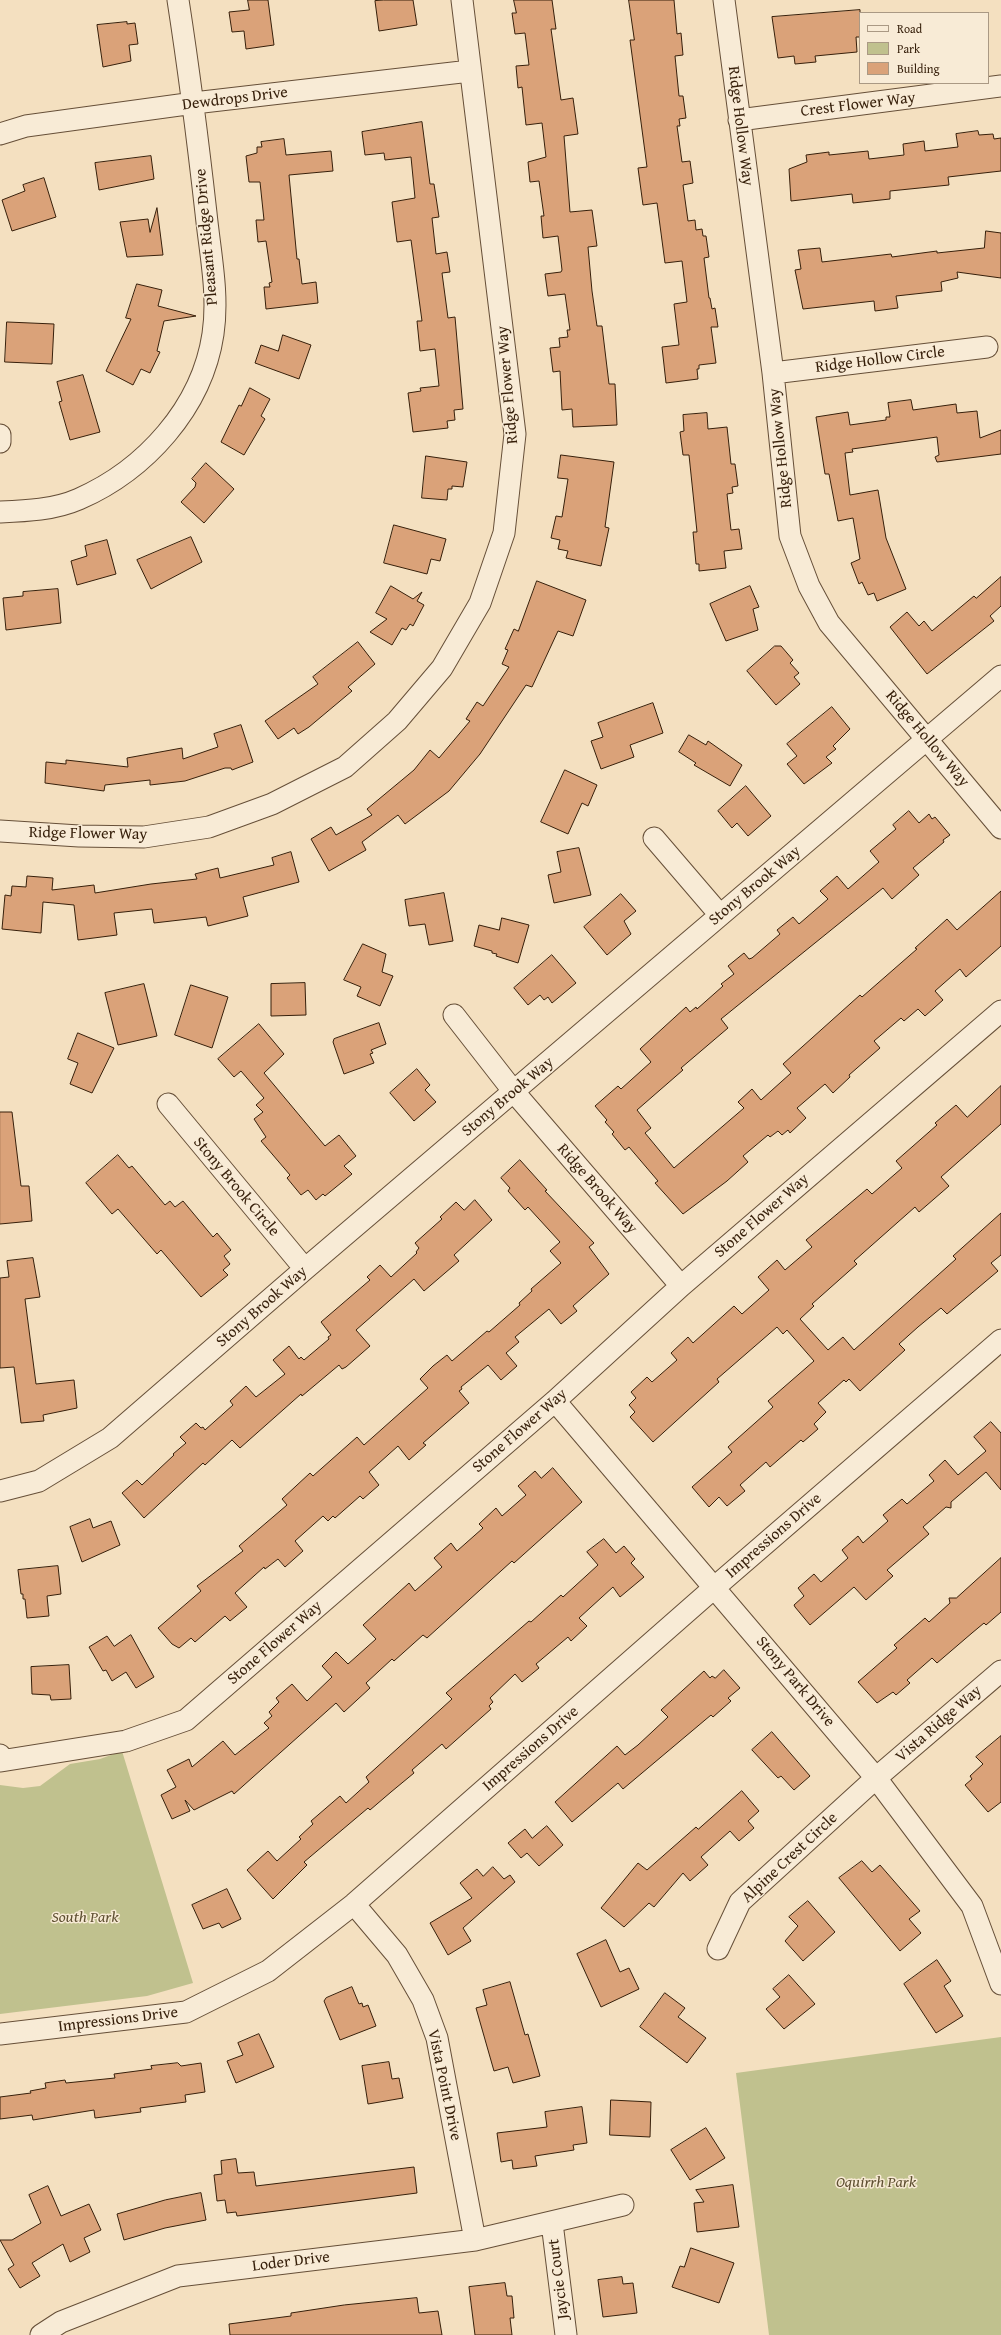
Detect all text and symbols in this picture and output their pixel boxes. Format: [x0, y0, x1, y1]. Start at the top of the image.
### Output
legend [859, 12, 989, 84]
text: Road [897, 20, 922, 37]
text: Park [897, 40, 920, 57]
text: Building [897, 60, 940, 77]
street label: Ridge Hollow Way [723, 65, 757, 187]
street label: Dewdrops Drive [181, 83, 289, 115]
street label: Crest Flower Way [800, 88, 916, 122]
street label: Pleasant Ridge Drive [191, 168, 223, 306]
street label: Ridge Flower Way [493, 325, 523, 445]
street label: Ridge Hollow Circle [814, 343, 946, 377]
street label: Ridge Hollow Way [765, 387, 797, 509]
street label: Ridge Hollow Way [881, 687, 973, 791]
street label: Ridge Flower Way [29, 823, 147, 845]
street label: Stony Brook Way [705, 842, 805, 930]
street label: Stony Brook Way [458, 1053, 558, 1141]
street label: Stony Brook Circle [189, 1133, 283, 1241]
street label: Ridge Brook Way [553, 1140, 641, 1238]
street label: Stone Flower Way [711, 1170, 813, 1262]
street label: Stony Brook Way [213, 1262, 311, 1352]
street label: Stone Flower Way [469, 1385, 571, 1477]
street label: Impressions Drive [722, 1489, 826, 1583]
street label: Stone Flower Way [224, 1597, 326, 1689]
street label: Stony Park Drive [752, 1633, 838, 1731]
street label: Vista Ridge Way [892, 1681, 986, 1767]
street label: Impressions Drive [479, 1702, 583, 1796]
street label: Alpine Crest Circle [738, 1809, 842, 1907]
park label: South Park [51, 1908, 119, 1928]
street label: Impressions Drive [57, 2003, 179, 2037]
street label: Vista Point Drive [423, 2028, 465, 2142]
park label: Oquirrh Park [836, 2173, 916, 2193]
street label: Jaycie Court [545, 2238, 573, 2320]
street label: Loder Drive [251, 2248, 331, 2276]

